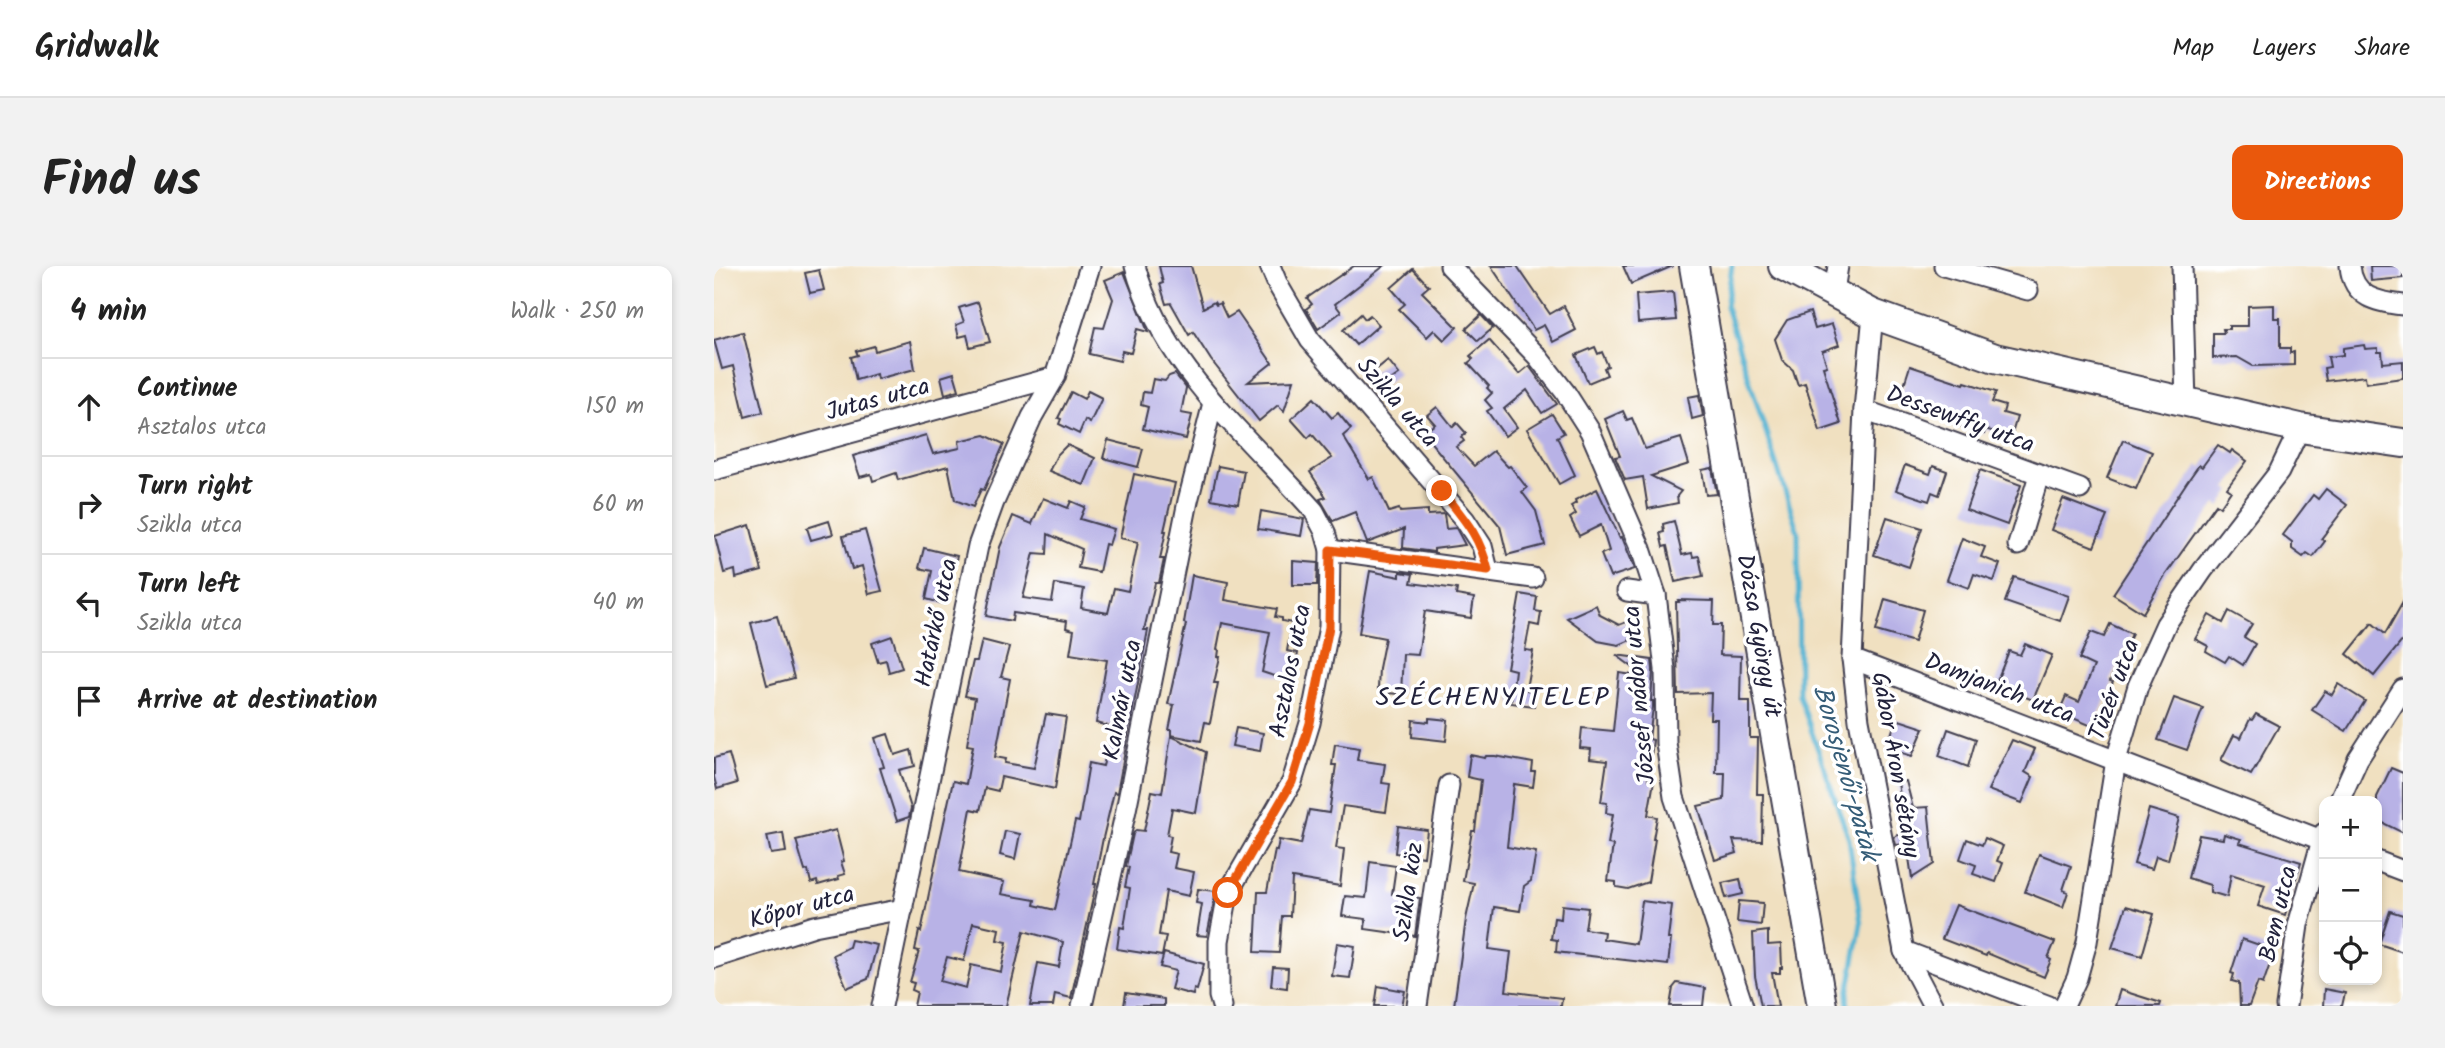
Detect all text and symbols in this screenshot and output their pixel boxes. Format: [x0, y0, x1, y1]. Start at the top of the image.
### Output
text: Gridwalk [35, 22, 158, 75]
text: Map [2172, 29, 2214, 68]
text: Layers [2252, 29, 2316, 68]
text: Share [2354, 29, 2410, 68]
text: Find us [42, 143, 200, 221]
button: Directions [2232, 145, 2403, 220]
text: 4 min [70, 288, 147, 336]
text: Walk · 250 m [510, 294, 644, 330]
street label: Szikla utca [1346, 349, 1448, 457]
street label: Jutas utca [822, 367, 934, 433]
text: Continue [137, 368, 238, 410]
street label: Dessewffy utca [1880, 375, 2040, 465]
icon: ahead [70, 388, 108, 426]
text: 150 m [585, 389, 644, 425]
text: Asztalos utca [137, 410, 267, 446]
text: Turn right [137, 466, 253, 508]
route end [1426, 475, 1457, 506]
icon: right [70, 486, 108, 524]
text: 60 m [592, 487, 644, 523]
text: Szikla utca [137, 508, 242, 544]
street label: Dózsa György út [1724, 551, 1792, 722]
street label: Határkő utca [904, 555, 970, 691]
text: Turn left [137, 564, 240, 606]
icon: left [70, 584, 108, 622]
text: 40 m [592, 585, 644, 621]
street label: Asztalos utca [1259, 601, 1323, 741]
street label: József nádor utca [1613, 604, 1667, 786]
text: Szikla utca [137, 606, 242, 642]
street label: Tüzér utca [2079, 634, 2151, 746]
street label: Kalmár utca [1092, 636, 1154, 764]
street label: Damjanich utca [1918, 643, 2080, 735]
street label: Gábor Áron sétány [1859, 669, 1931, 862]
district label: SZÉCHENYITELEP [1376, 677, 1610, 719]
text: Arrive at destination [137, 680, 377, 722]
water label: Borosjenői-patak [1800, 680, 1891, 869]
icon: arrive [70, 682, 108, 720]
map controls [2319, 796, 2382, 985]
button: + [2319, 796, 2382, 859]
street label: Szikla köz [1383, 840, 1435, 944]
button: − [2319, 859, 2382, 922]
street label: Bem utca [2249, 862, 2309, 966]
street label: Kőpor utca [745, 875, 859, 941]
route start [1212, 877, 1243, 908]
button: locate [2319, 922, 2382, 985]

